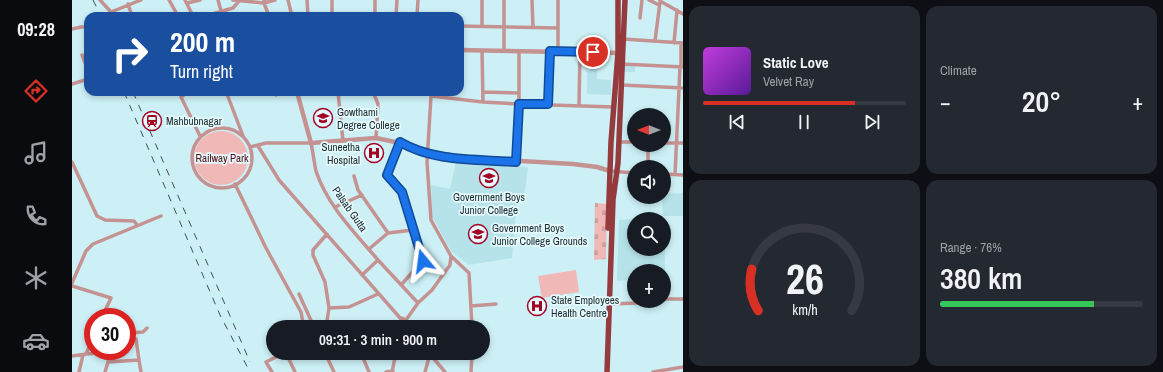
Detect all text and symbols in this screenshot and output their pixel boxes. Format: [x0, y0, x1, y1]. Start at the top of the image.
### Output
text: 09:28 [17, 17, 55, 42]
text: 200 m [170, 23, 235, 61]
icon: right [104, 28, 156, 80]
pin [576, 35, 610, 69]
icon: arrive [582, 41, 604, 63]
text: Static Love [763, 52, 829, 73]
text: Turn right [170, 59, 233, 84]
text: Climate [940, 62, 977, 79]
text: Velvet Ray [763, 73, 814, 90]
icon: directions [22, 77, 50, 105]
text: 20° [1022, 81, 1061, 121]
text: − [940, 87, 951, 117]
text: + [1132, 87, 1143, 117]
place label: Gowthami Degree College [337, 105, 400, 132]
school or university icon: Gowthami Degree College [312, 107, 334, 129]
north arrow [627, 108, 671, 152]
map controls [627, 108, 671, 308]
station icon: Mahbubnagar [141, 110, 163, 132]
icon: previous [726, 111, 748, 133]
icon: pause [793, 111, 815, 133]
icon: next [861, 111, 883, 133]
place label: Mahbubnagar [166, 114, 222, 128]
icon: music [22, 139, 50, 167]
place label: Suneetha Hospital [321, 140, 360, 167]
hospital icon: Suneetha Hospital [363, 142, 385, 164]
park label: Railway Park [195, 151, 249, 165]
button: sound [627, 160, 671, 204]
school or university icon: Government Boys Junior College [478, 167, 500, 189]
street label: Palsab Gutta [329, 184, 371, 234]
place label: Government Boys Junior College [453, 190, 526, 217]
icon: phone [22, 202, 50, 230]
button: search [627, 212, 671, 256]
place label: Government Boys Junior College Grounds [492, 221, 588, 248]
school or university icon: Government Boys Junior College Grounds [467, 223, 489, 245]
text: Range · 76% [940, 239, 1002, 256]
position arrow [402, 240, 444, 282]
text: 26 [786, 251, 823, 307]
text: 380 km [940, 258, 1022, 298]
icon: climate [22, 264, 50, 292]
button: + [627, 264, 671, 308]
place label: State Employees Health Centre [551, 293, 620, 320]
hospital icon: State Employees Health Centre [526, 295, 548, 317]
text: km/h [792, 300, 817, 319]
speed limit sign: 30 [84, 308, 136, 360]
icon: car [22, 327, 50, 355]
text: 09:31 · 3 min · 900 m [319, 329, 437, 350]

